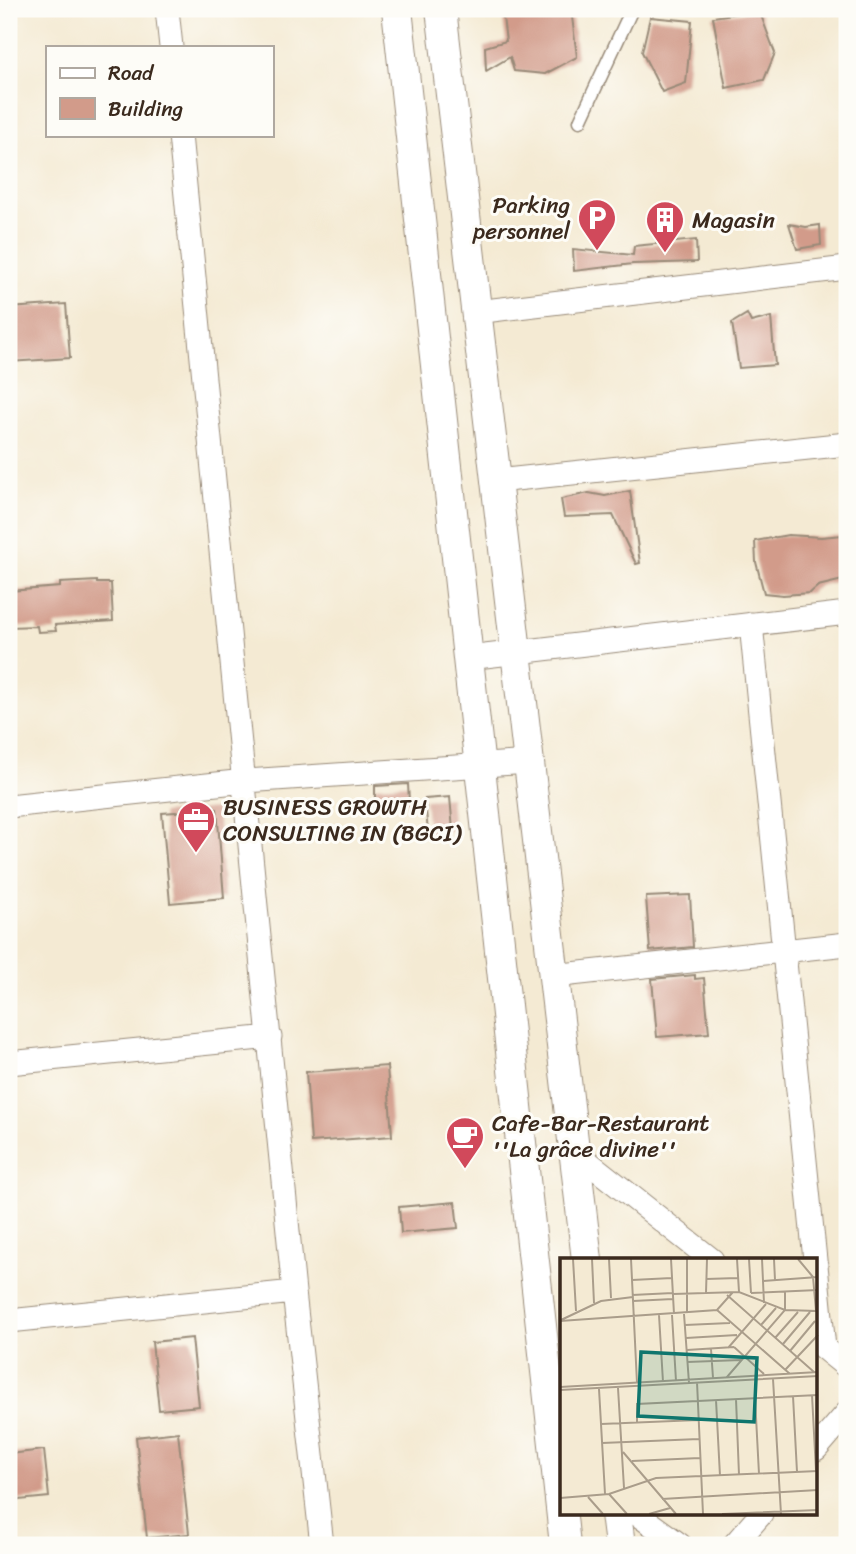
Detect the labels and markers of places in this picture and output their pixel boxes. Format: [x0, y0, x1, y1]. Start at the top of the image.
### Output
place label: Parking personnel [472, 185, 570, 252]
parking icon: Parking personnel [576, 197, 618, 252]
building icon: Magasin [644, 199, 686, 254]
place label: Magasin [692, 200, 775, 241]
place label: BUSINESS GROWTH CONSULTING IN (BGCI) [223, 787, 463, 854]
office icon: BUSINESS GROWTH CONSULTING IN (BGCI) [175, 799, 217, 854]
place label: Cafe-Bar-Restaurant ''La grâce divine'' [492, 1103, 709, 1170]
cafe icon: Cafe-Bar-Restaurant ''La grâce divine'' [444, 1115, 486, 1170]

